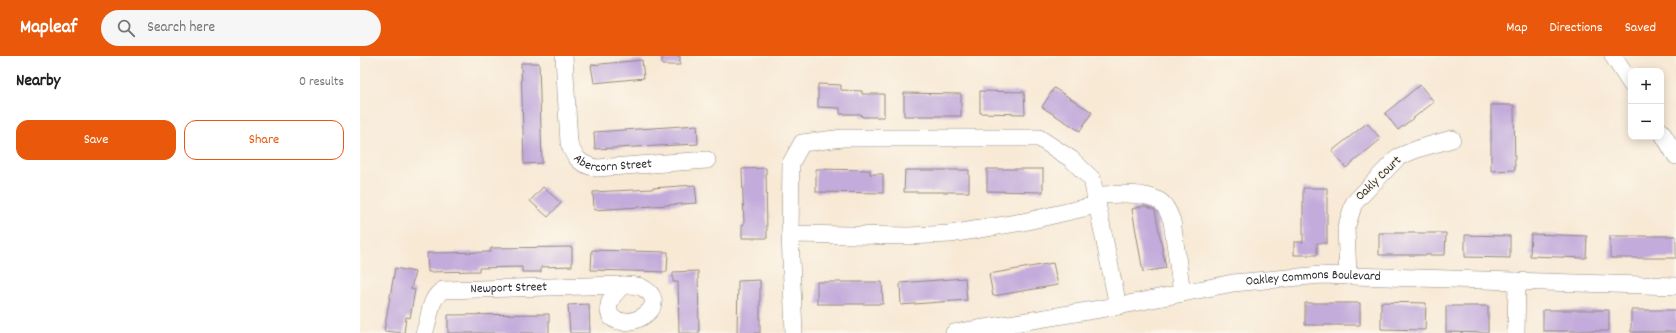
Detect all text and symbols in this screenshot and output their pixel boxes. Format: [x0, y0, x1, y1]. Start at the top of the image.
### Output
search box [101, 10, 381, 46]
text: Mapleaf [20, 15, 77, 42]
icon: search [115, 17, 137, 39]
text: Search here [147, 17, 215, 39]
text: Map [1506, 18, 1528, 38]
text: Directions [1550, 18, 1603, 38]
text: Saved [1625, 18, 1656, 38]
map controls [1628, 68, 1664, 140]
button: + [1628, 68, 1664, 104]
text: Nearby [16, 70, 60, 94]
text: 0 results [299, 73, 344, 92]
button: − [1628, 104, 1664, 140]
button: Save [16, 120, 176, 160]
button: Share [184, 120, 344, 160]
street label: Abercorn Street [569, 150, 653, 178]
street label: Oakly Court [1352, 152, 1406, 206]
street label: Oakley Commons Boulevard [1245, 265, 1381, 291]
street label: Newport Street [470, 278, 548, 299]

